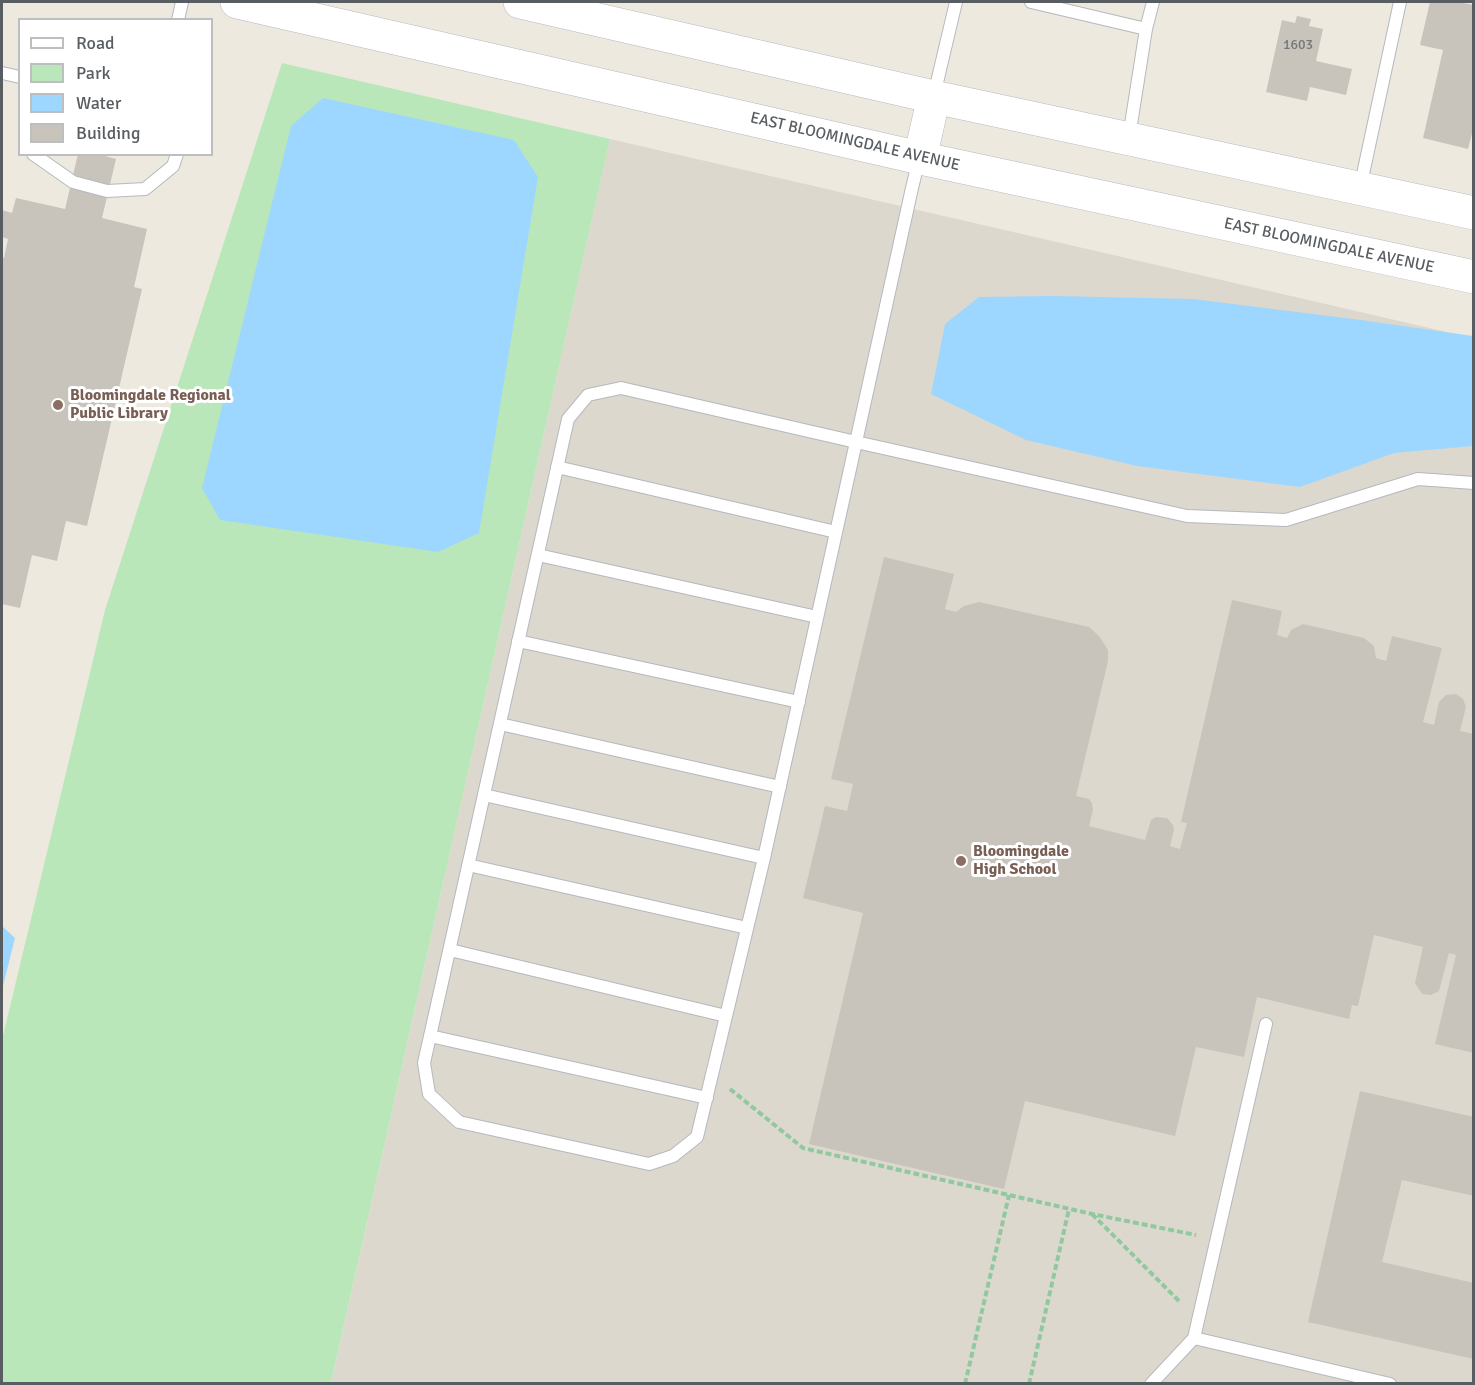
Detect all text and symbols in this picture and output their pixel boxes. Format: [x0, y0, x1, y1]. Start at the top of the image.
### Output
legend [18, 18, 213, 156]
text: Road [76, 32, 115, 54]
house number: 1603 [1283, 37, 1313, 53]
text: Park [76, 62, 111, 84]
text: Water [76, 92, 121, 114]
street label: EAST BLOOMINGDALE AVENUE [748, 108, 962, 176]
text: Building [76, 122, 140, 144]
street label: EAST BLOOMINGDALE AVENUE [1222, 214, 1436, 278]
place label: Bloomingdale Regional Public Library [70, 386, 231, 424]
marker: Bloomingdale Regional Public Library [51, 398, 65, 412]
place label: Bloomingdale High School [973, 842, 1069, 880]
marker: Bloomingdale High School [954, 854, 968, 868]

